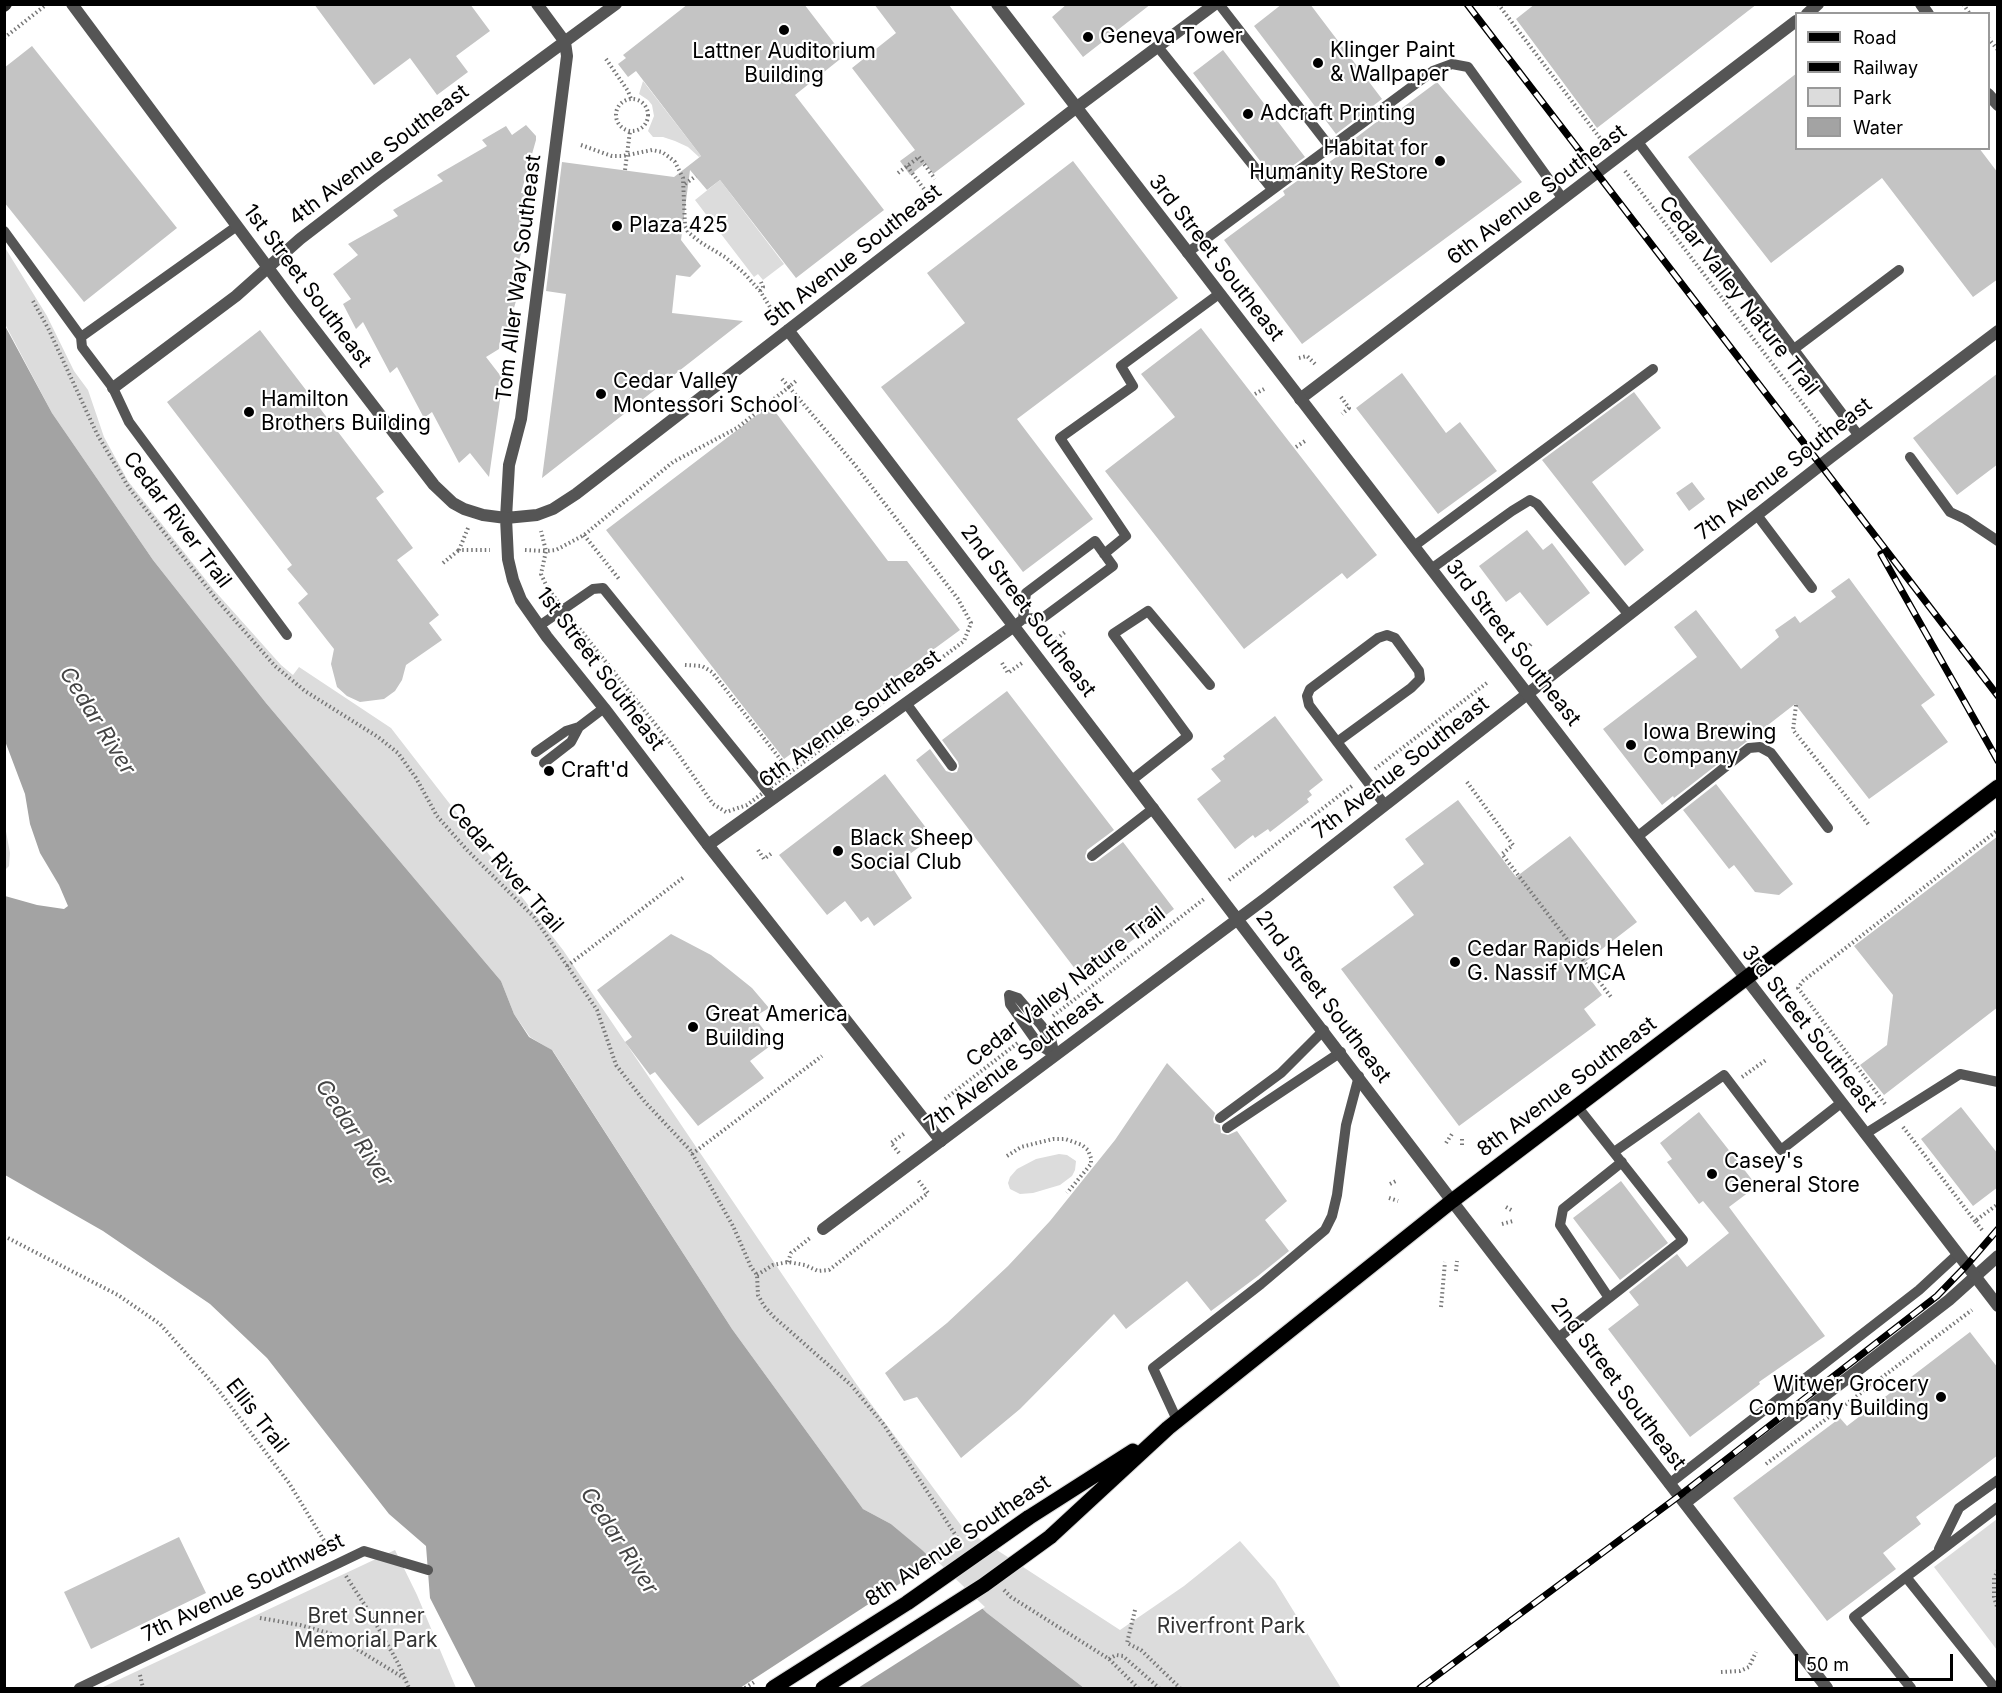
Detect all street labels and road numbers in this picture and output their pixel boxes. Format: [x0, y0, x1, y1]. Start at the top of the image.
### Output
street label: 4th Avenue Southeast [284, 79, 474, 231]
street label: 6th Avenue Southeast [1442, 119, 1632, 271]
street label: Tom Aller Way Southeast [491, 153, 547, 403]
street label: 3rd Street Southeast [1143, 170, 1289, 346]
street label: 5th Avenue Southeast [760, 179, 946, 333]
street label: Cedar Valley Nature Trail [1653, 191, 1825, 401]
street label: 1st Street Southeast [237, 200, 377, 372]
street label: 7th Avenue Southeast [1691, 392, 1877, 546]
street label: Cedar River Trail [117, 447, 237, 593]
street label: 2nd Street Southeast [955, 520, 1101, 702]
street label: 3rd Street Southeast [1440, 555, 1586, 731]
street label: 1st Street Southeast [530, 583, 670, 755]
street label: 6th Avenue Southeast [754, 645, 946, 793]
street label: 7th Avenue Southeast [1308, 691, 1494, 845]
street label: Cedar River Trail [442, 798, 568, 938]
street label: Cedar Valley Nature Trail [961, 901, 1171, 1073]
street label: 2nd Street Southeast [1250, 906, 1396, 1088]
street label: 3rd Street Southeast [1736, 941, 1882, 1117]
street label: 7th Avenue Southeast [920, 987, 1108, 1137]
street label: 8th Avenue Southeast [1472, 1011, 1662, 1163]
street label: 2nd Street Southeast [1545, 1293, 1691, 1475]
street label: Ellis Trail [220, 1374, 294, 1458]
street label: 8th Avenue Southeast [861, 1470, 1055, 1612]
street label: 7th Avenue Southwest [138, 1528, 348, 1648]

